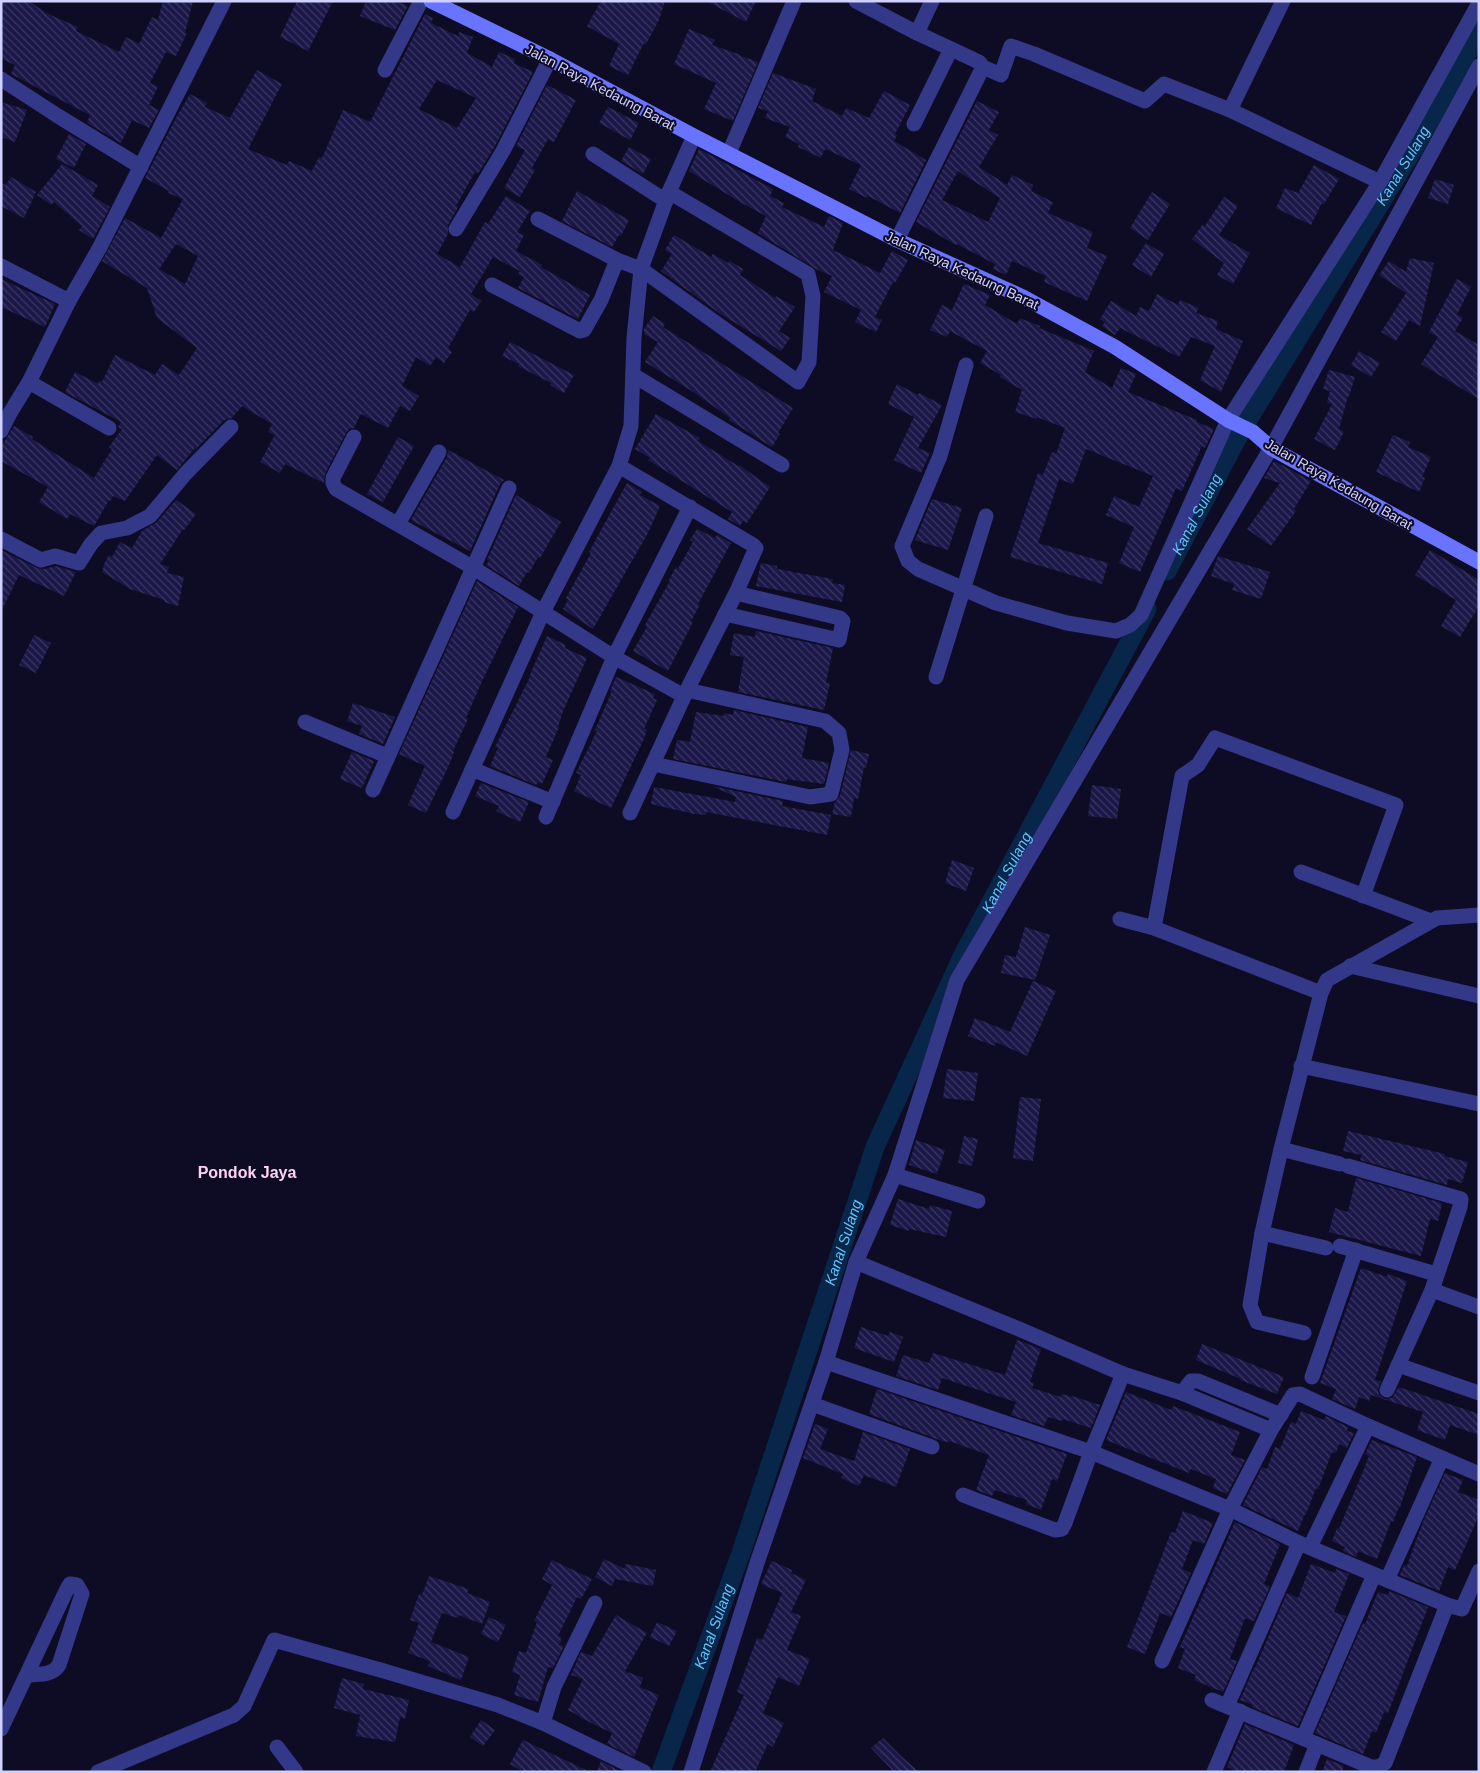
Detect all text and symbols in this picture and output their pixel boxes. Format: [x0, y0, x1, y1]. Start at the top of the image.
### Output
street label: Jalan Raya Kedaung Barat [522, 41, 678, 133]
water label: Kanal Sulang [1372, 123, 1433, 208]
street label: Jalan Raya Kedaung Barat [883, 227, 1041, 313]
street label: Jalan Raya Kedaung Barat [1263, 435, 1416, 533]
water label: Kanal Sulang [1168, 470, 1225, 558]
water label: Kanal Sulang [978, 829, 1035, 916]
district label: Pondok Jaya [198, 1164, 296, 1181]
water label: Kanal Sulang [821, 1197, 865, 1288]
water label: Kanal Sulang [690, 1581, 737, 1671]

